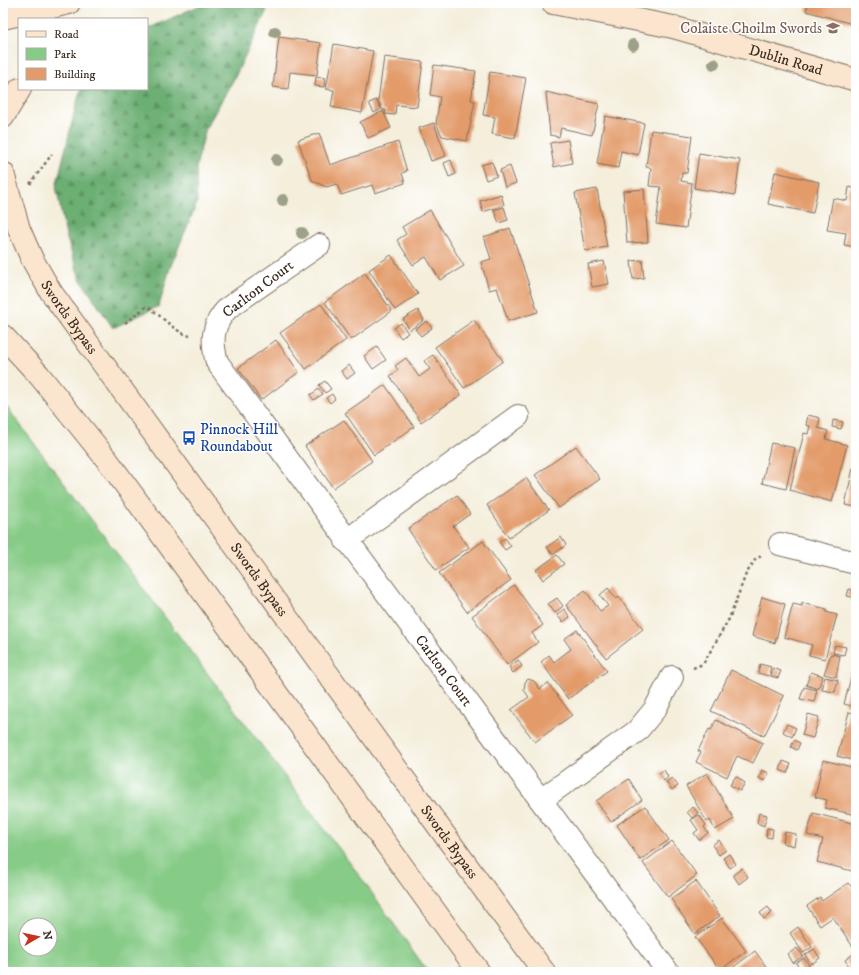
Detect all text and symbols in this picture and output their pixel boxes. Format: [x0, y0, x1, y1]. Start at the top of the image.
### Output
legend [18, 18, 148, 90]
place label: Colaiste Choilm Swords [680, 19, 822, 38]
school or university icon: Colaiste Choilm Swords [825, 20, 841, 36]
text: Road [54, 27, 79, 42]
street label: Dublin Road [747, 40, 826, 80]
text: Park [54, 47, 76, 62]
text: Building [54, 67, 95, 82]
street label: Carlton Court [219, 256, 298, 322]
street label: Swords Bypass [37, 277, 102, 358]
place label: Pinnock Hill Roundabout [200, 420, 279, 456]
bus stop icon: Pinnock Hill Roundabout [181, 430, 197, 446]
street label: Swords Bypass [226, 539, 292, 620]
street label: Carlton Court [411, 631, 477, 710]
street label: Swords Bypass [416, 801, 483, 882]
north arrow [18, 917, 58, 957]
text: N [39, 930, 55, 941]

